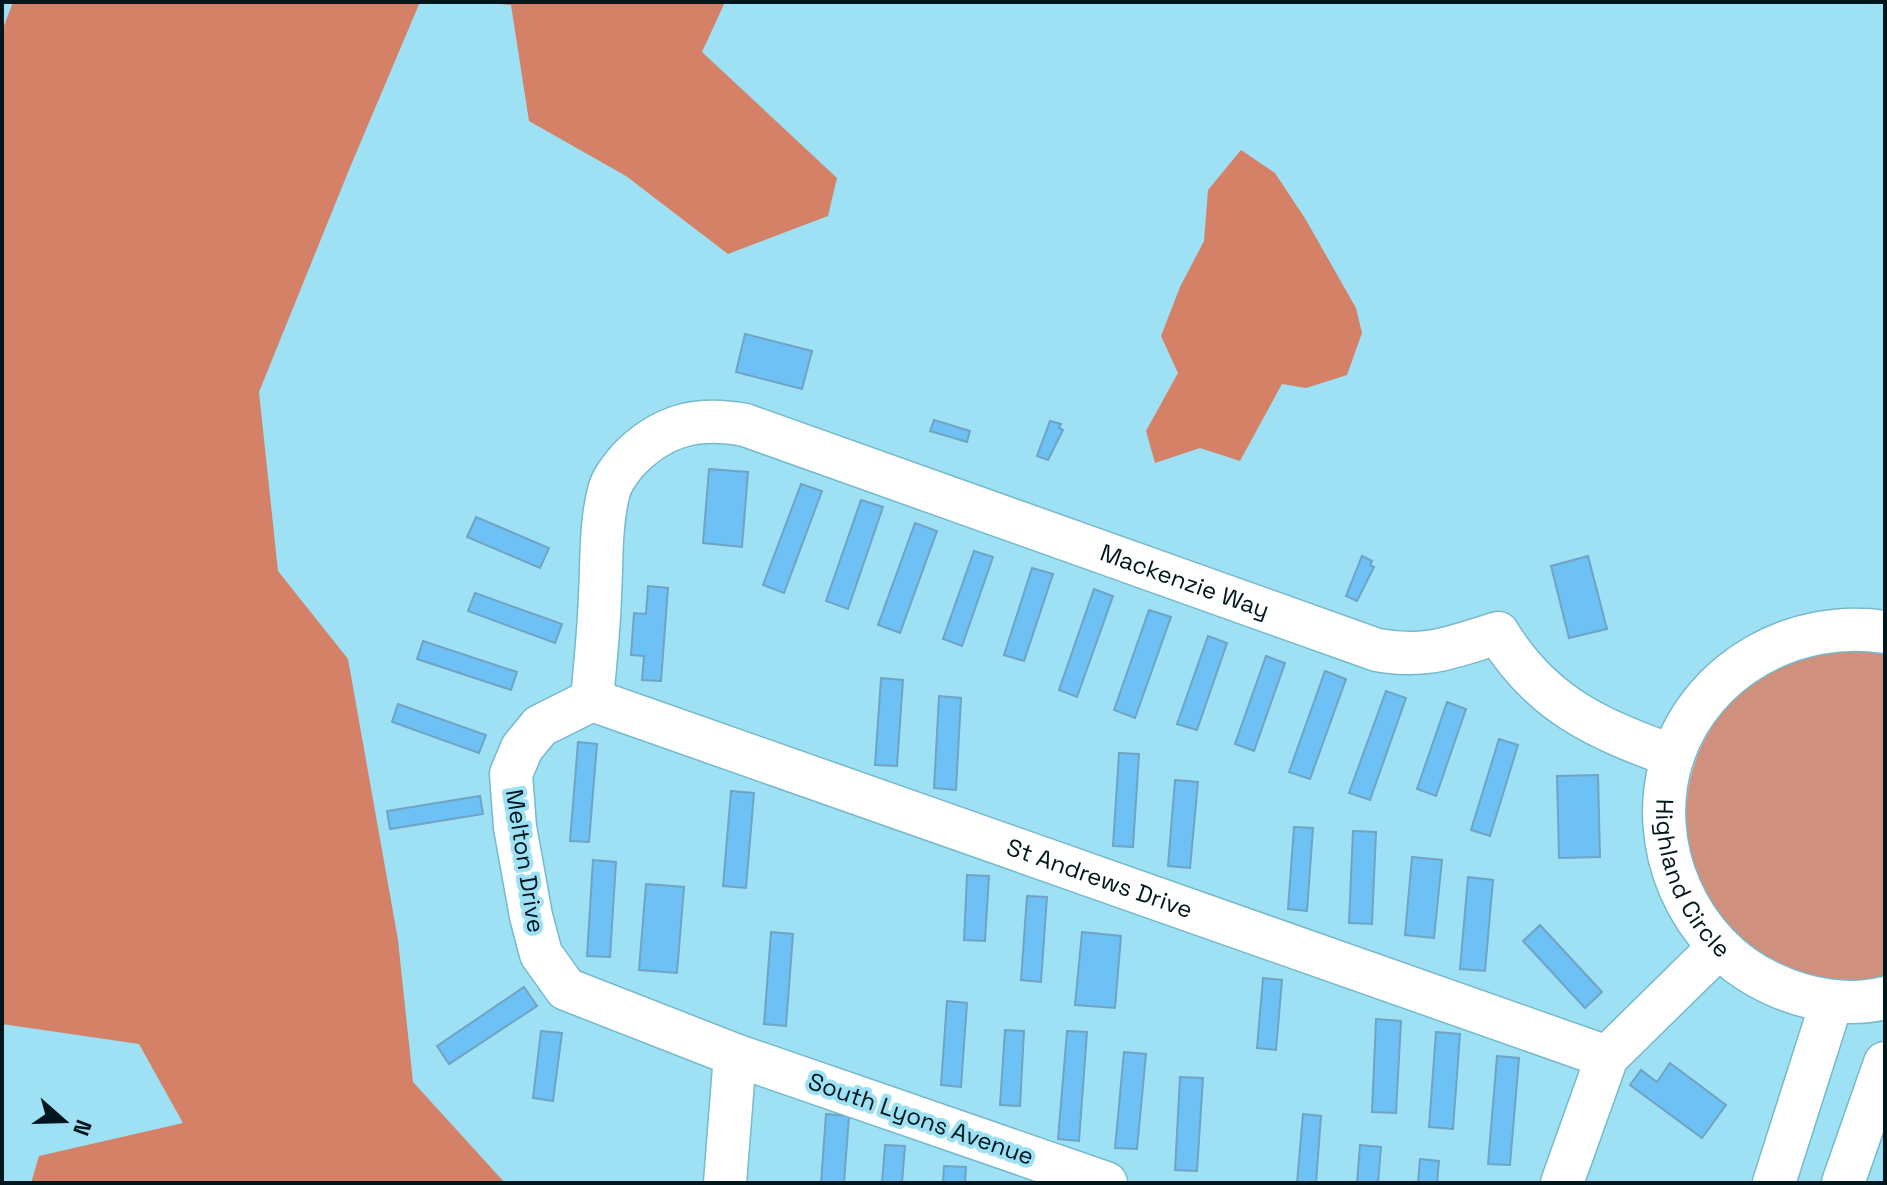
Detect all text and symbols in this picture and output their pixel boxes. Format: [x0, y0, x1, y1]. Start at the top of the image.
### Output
street label: Mackenzie Way [1096, 537, 1274, 625]
street label: Melton Drive [499, 787, 552, 935]
street label: Highland Circle [1649, 798, 1737, 964]
street label: St Andrews Drive [1003, 831, 1197, 925]
street label: South Lyons Avenue [804, 1065, 1038, 1172]
north arrow [24, 1081, 104, 1161]
text: N [67, 1116, 98, 1140]

